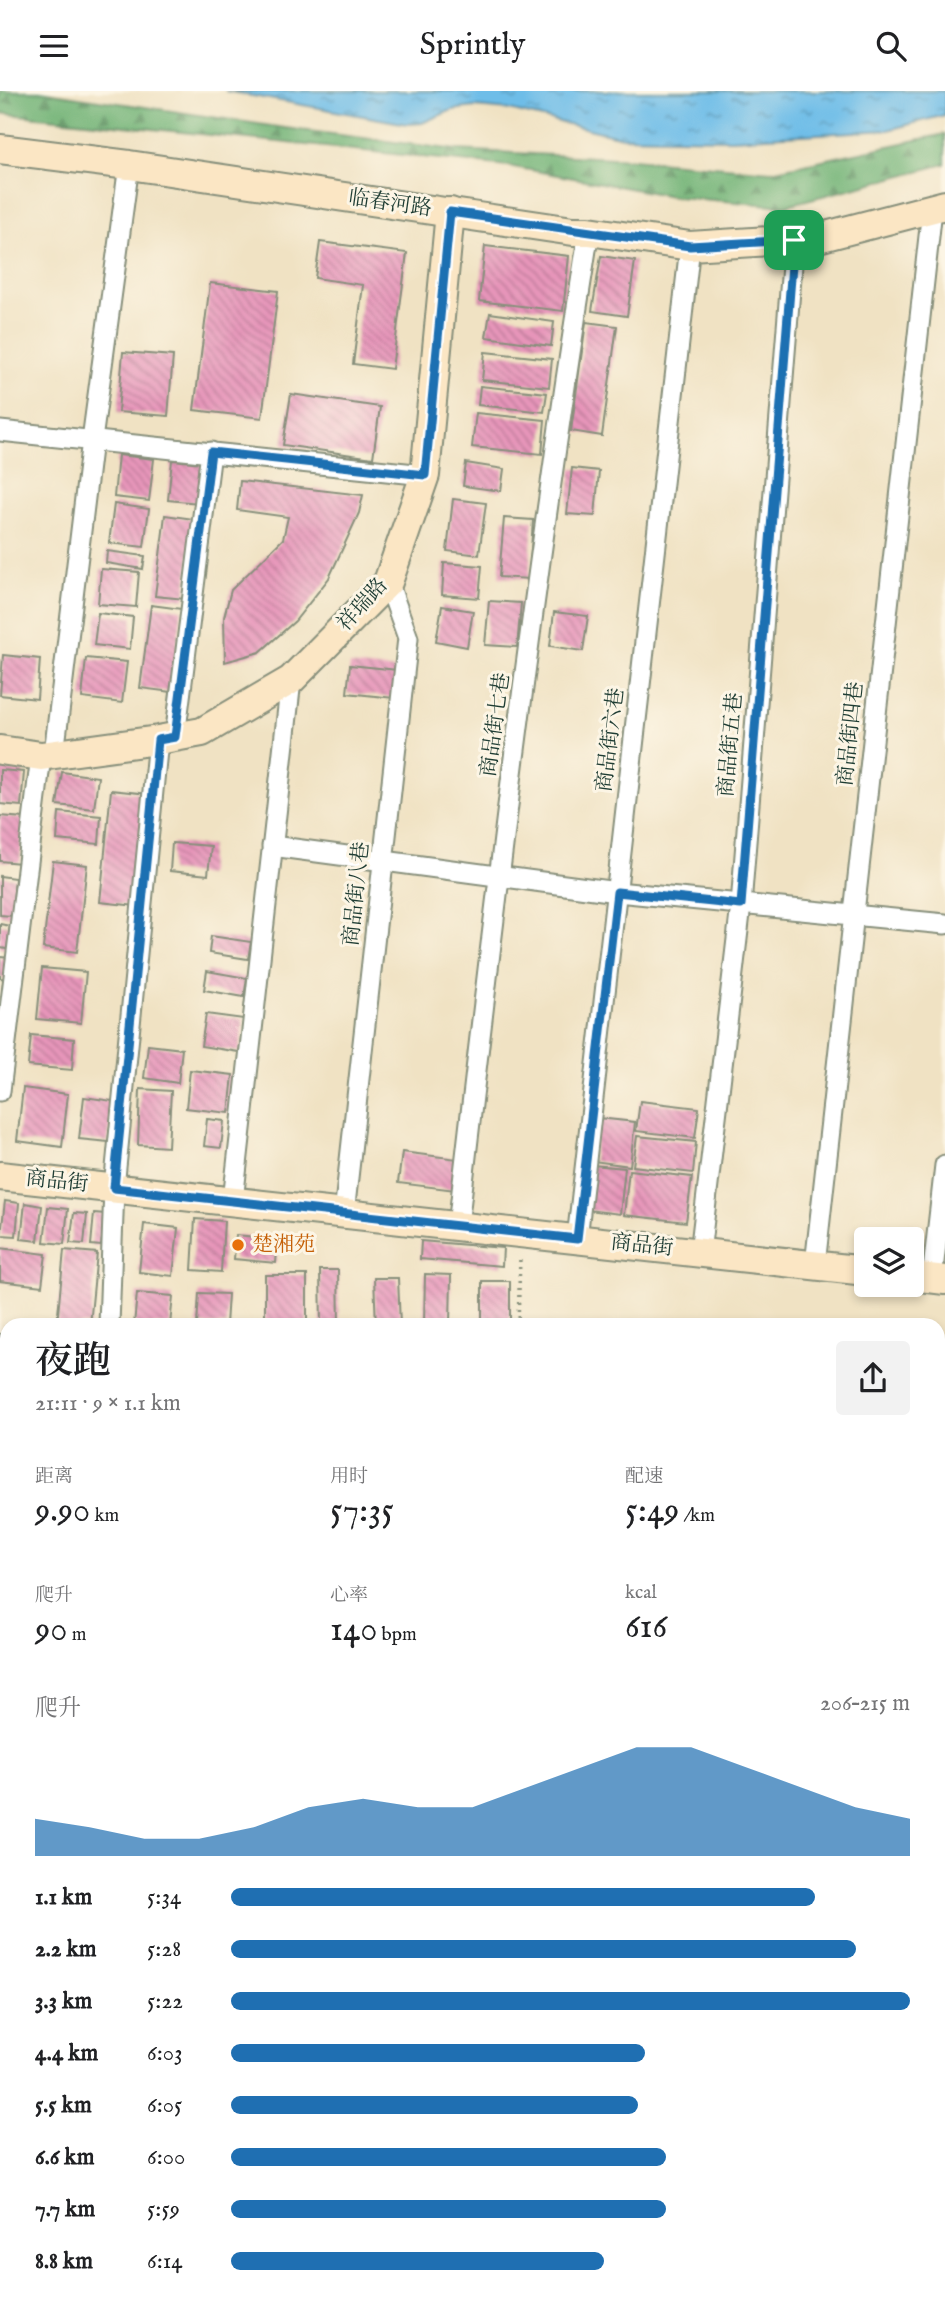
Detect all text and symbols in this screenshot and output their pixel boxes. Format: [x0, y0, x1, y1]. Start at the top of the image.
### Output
text: Sprintly [419, 25, 526, 66]
icon: menu [35, 27, 73, 65]
icon: search [872, 27, 910, 65]
street label: 临春河路 [347, 185, 433, 223]
pin [764, 210, 824, 270]
icon: arrive [775, 221, 813, 259]
street label: 祥瑞路 [332, 573, 394, 637]
street label: 商品街七巷 [475, 671, 517, 779]
street label: 商品街四巷 [832, 680, 870, 788]
street label: 商品街六巷 [591, 686, 631, 794]
street label: 商品街五巷 [713, 692, 749, 798]
street label: 商品街八巷 [338, 840, 376, 948]
street label: 商品街 [24, 1165, 90, 1199]
map controls [854, 1227, 924, 1297]
button: layers [854, 1227, 924, 1297]
street label: 商品街 [609, 1229, 675, 1263]
place label: 楚湘苑 [252, 1232, 315, 1259]
marker: 楚湘苑 [230, 1237, 246, 1253]
text: 夜跑 [35, 1339, 111, 1387]
button: share [836, 1341, 910, 1415]
text: 21:11 · 9 × 1.1 km [35, 1389, 181, 1418]
text: 距离 [35, 1465, 73, 1489]
text: 用时 [330, 1465, 368, 1489]
text: 配速 [625, 1465, 663, 1489]
text: 9.90 [35, 1489, 90, 1534]
text: 57:35 [330, 1489, 394, 1534]
text: 5:49 [625, 1489, 679, 1534]
text: km [90, 1504, 119, 1528]
text: /km [679, 1504, 715, 1528]
text: kcal [625, 1581, 657, 1605]
text: 爬升 [35, 1584, 73, 1608]
text: 心率 [330, 1584, 368, 1608]
text: 616 [625, 1605, 667, 1650]
text: 90 [35, 1608, 67, 1653]
text: 140 [330, 1608, 377, 1653]
text: m [67, 1623, 86, 1647]
text: bpm [377, 1623, 417, 1647]
text: 206–215 m [820, 1689, 910, 1718]
text: 爬升 [35, 1694, 81, 1723]
text: 1.1 km [35, 1883, 92, 1912]
text: 5:34 [147, 1883, 181, 1912]
text: 2.2 km [35, 1935, 97, 1964]
text: 5:28 [147, 1935, 181, 1964]
text: 3.3 km [35, 1987, 92, 2016]
text: 5:22 [147, 1987, 183, 2016]
text: 4.4 km [35, 2039, 98, 2068]
text: 6:03 [147, 2039, 183, 2068]
text: 5.5 km [35, 2091, 92, 2120]
text: 6:05 [147, 2091, 182, 2120]
text: 6.6 km [35, 2143, 94, 2172]
text: 6:00 [147, 2143, 185, 2172]
text: 7.7 km [35, 2195, 95, 2224]
text: 5:59 [147, 2195, 180, 2224]
text: 8.8 km [35, 2247, 93, 2276]
text: 6:14 [147, 2247, 183, 2276]

